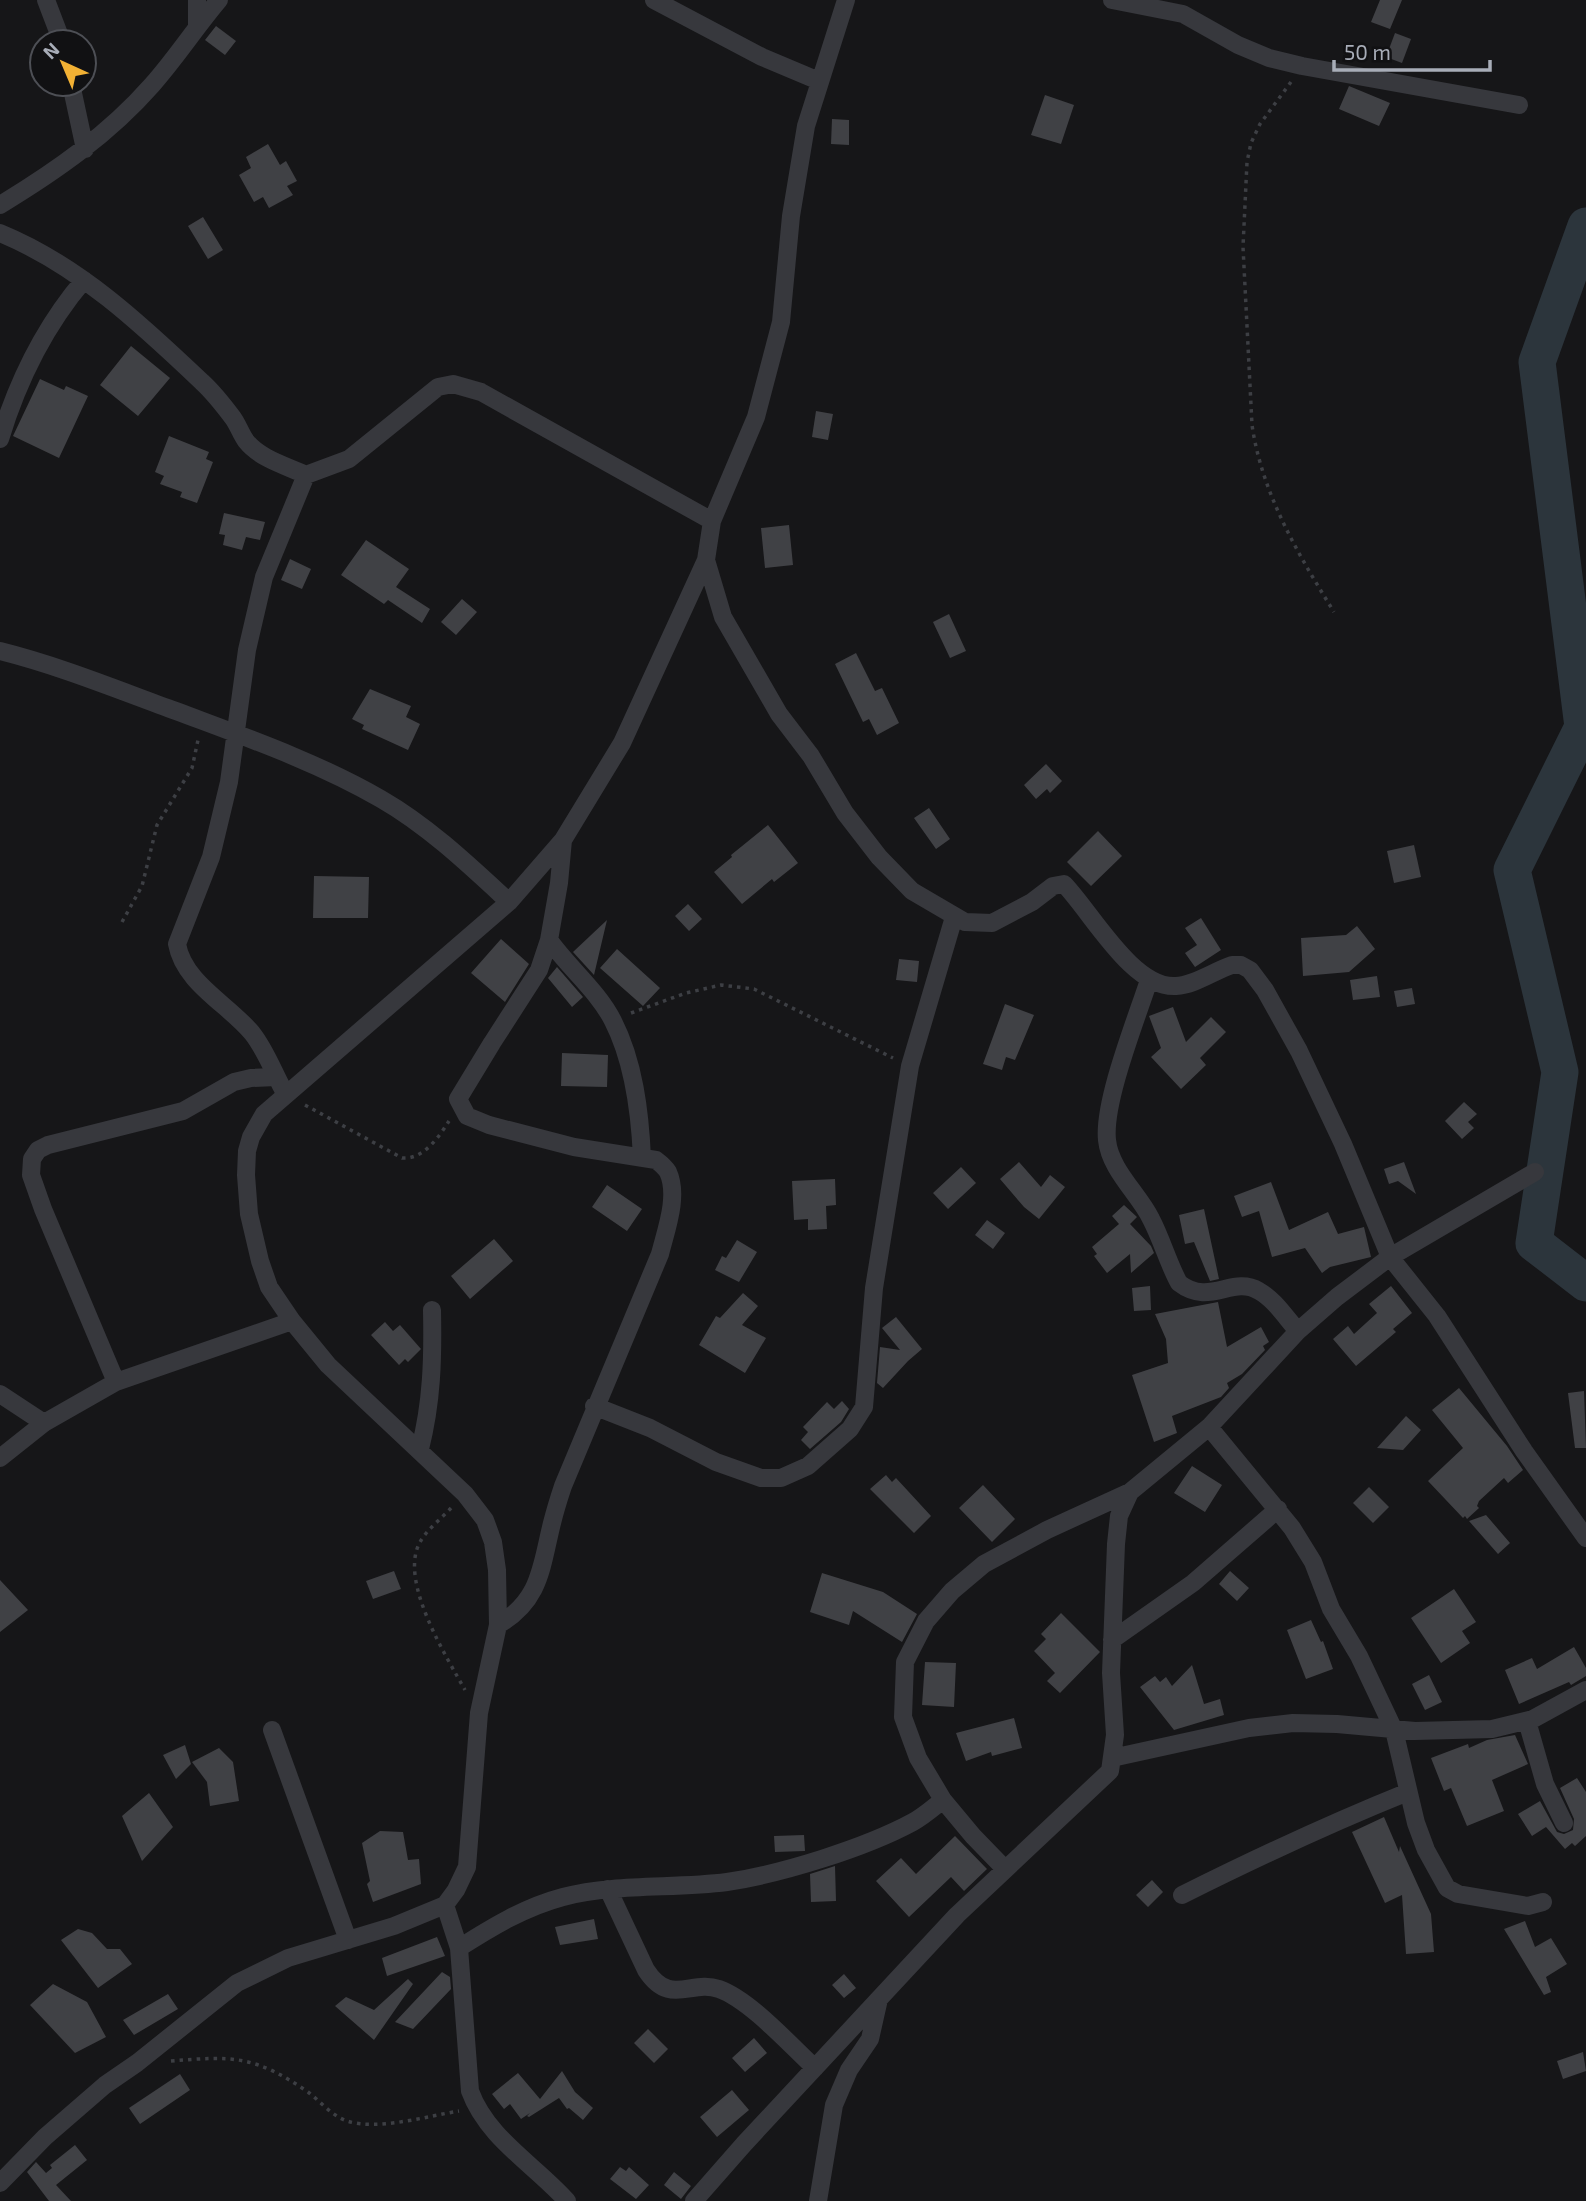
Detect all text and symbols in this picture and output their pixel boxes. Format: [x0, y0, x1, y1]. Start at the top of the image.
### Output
north arrow [28, 28, 98, 98]
scale bar [1334, 28, 1490, 72]
text: N [38, 37, 64, 63]
text: 50 m [1344, 39, 1391, 64]

